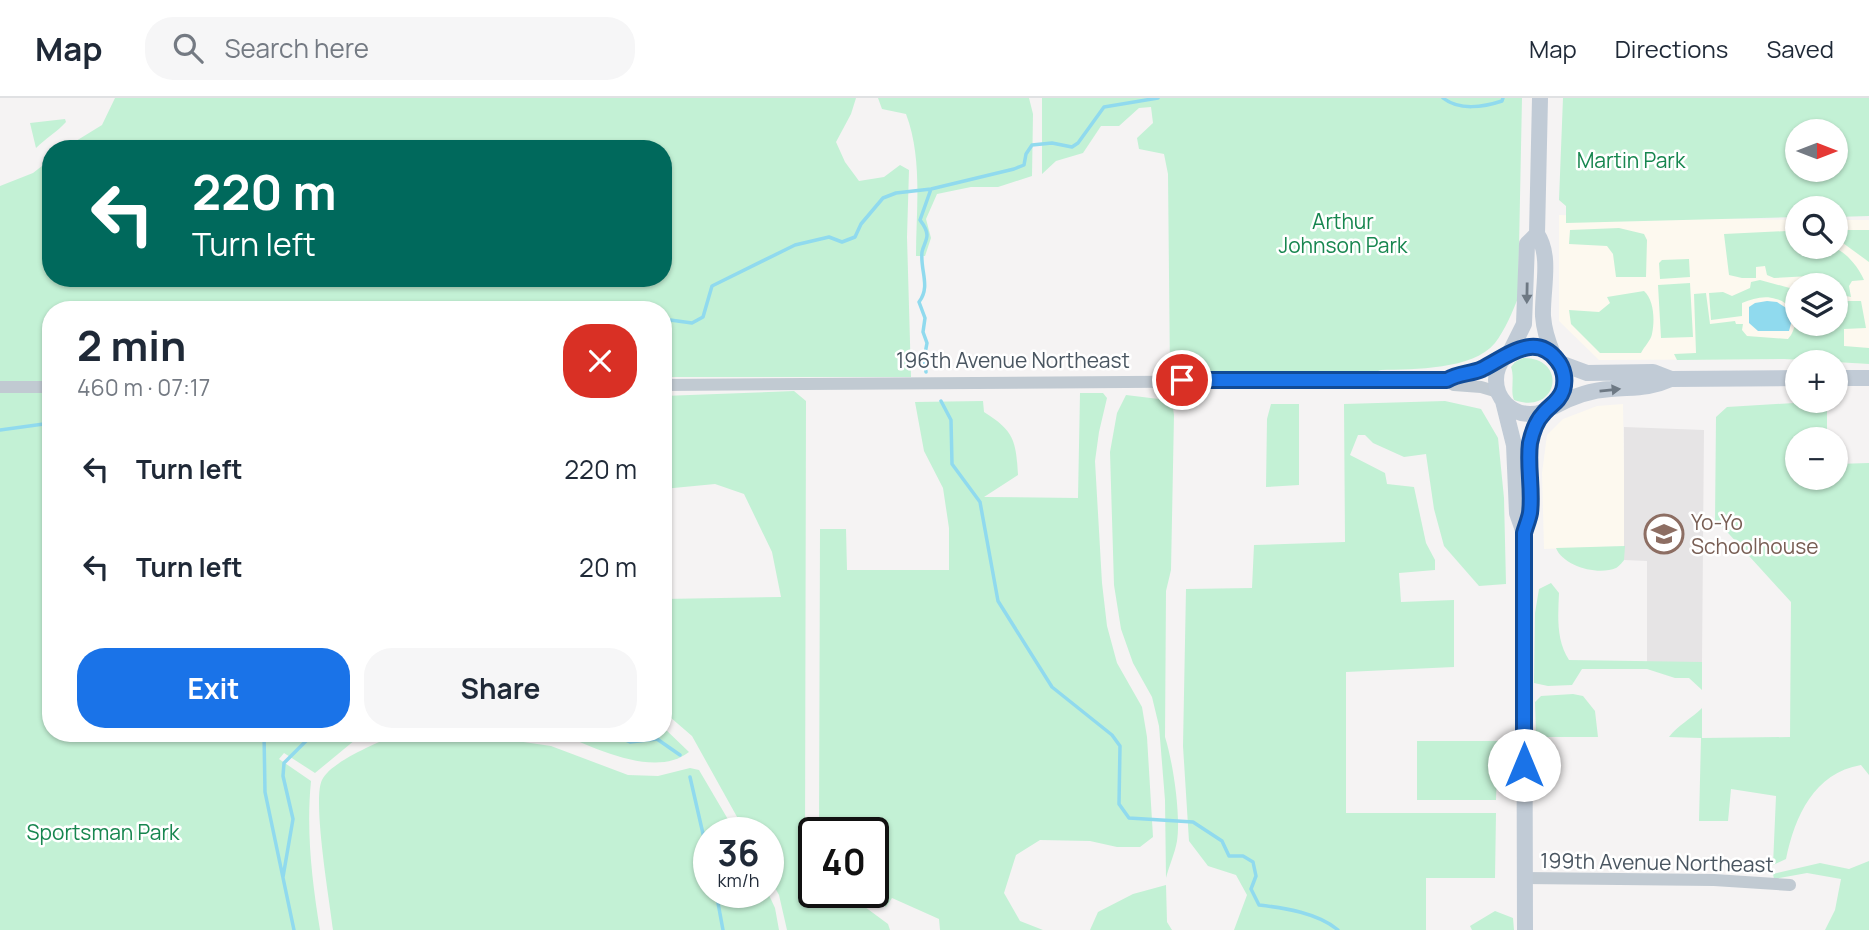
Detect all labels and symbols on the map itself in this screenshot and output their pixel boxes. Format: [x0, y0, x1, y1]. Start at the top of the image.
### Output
north arrow [1785, 119, 1848, 182]
park label: Martin Park [1577, 146, 1686, 174]
park label: Arthur Johnson Park [1278, 207, 1408, 259]
one-way arrow [1521, 282, 1532, 304]
street label: 196th Avenue Northeast [896, 346, 1130, 374]
pin [1152, 350, 1212, 410]
one-way arrow [1599, 384, 1621, 395]
place label: Yo-Yo Schoolhouse [1691, 508, 1818, 560]
school or university icon: Yo-Yo Schoolhouse [1643, 513, 1685, 555]
position arrow [1487, 728, 1561, 802]
speed limit sign: 40 [798, 817, 889, 908]
park label: Sportsman Park [27, 818, 180, 846]
street label: 199th Avenue Northeast [1540, 846, 1774, 878]

